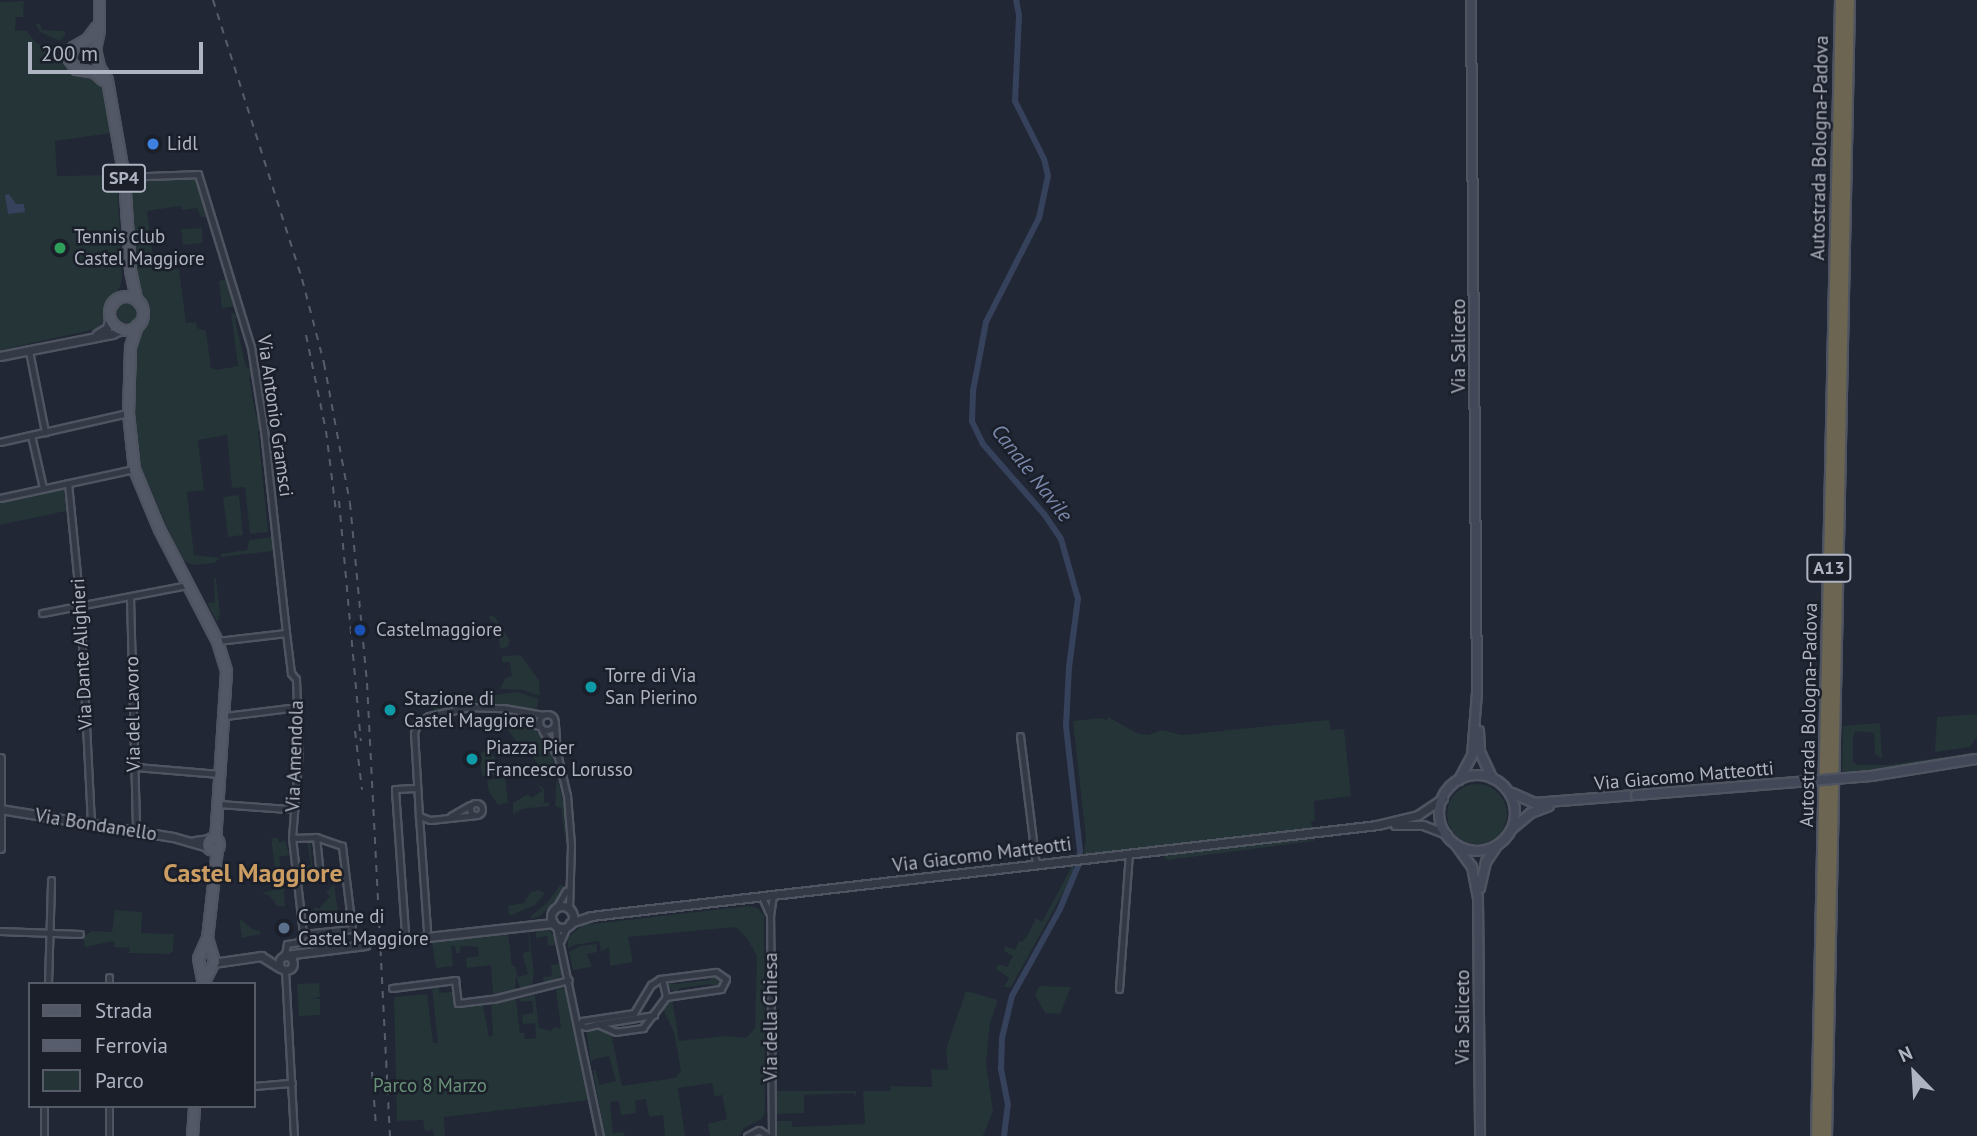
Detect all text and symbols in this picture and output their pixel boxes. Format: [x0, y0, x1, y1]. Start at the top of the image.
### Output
scale bar [32, 28, 206, 72]
street label: Autostrada Bologna-Padova [1807, 35, 1833, 261]
text: 200 m [41, 40, 98, 67]
place label: Lidl [167, 133, 198, 155]
marker: Lidl [145, 136, 161, 152]
road number: SP4 [101, 163, 147, 192]
place label: Tennis club Castel Maggiore [74, 226, 205, 270]
marker: Tennis club Castel Maggiore [52, 240, 68, 256]
street label: Via Saliceto [1448, 299, 1470, 393]
street label: Via Antonio Gramsci [252, 333, 298, 499]
water label: Canale Navile [986, 419, 1078, 527]
road number: A13 [1806, 554, 1852, 582]
street label: Via Dante Alighieri [67, 577, 97, 731]
street label: Autostrada Bologna-Padova [1796, 602, 1822, 828]
place label: Castelmaggiore [376, 619, 502, 641]
marker: Castelmaggiore [350, 620, 370, 640]
street label: Via del Lavoro [121, 656, 145, 772]
place label: Torre di Via San Pierino [605, 665, 697, 709]
marker: Torre di Via San Pierino [583, 679, 599, 695]
place label: Stazione di Castel Maggiore [404, 688, 535, 732]
street label: Via Amendola [282, 699, 308, 813]
marker: Stazione di Castel Maggiore [382, 702, 398, 718]
place label: Piazza Pier Francesco Lorusso [486, 737, 633, 781]
marker: Piazza Pier Francesco Lorusso [464, 751, 480, 767]
street label: Via Giacomo Matteotti [1593, 757, 1775, 795]
street label: Via Bondanello [33, 804, 159, 846]
street label: Via Giacomo Matteotti [891, 833, 1073, 877]
district label: Castel Maggiore [163, 857, 343, 889]
place label: Comune di Castel Maggiore [298, 906, 429, 950]
marker: Comune di Castel Maggiore [276, 920, 292, 936]
street label: Via della Chiesa [760, 952, 782, 1082]
street label: Via Saliceto [1452, 970, 1474, 1064]
legend [28, 982, 256, 1108]
text: Strada [95, 997, 153, 1024]
text: Ferrovia [95, 1032, 168, 1059]
north arrow [1879, 1038, 1949, 1108]
text: N [1895, 1040, 1916, 1067]
text: Parco [95, 1067, 144, 1094]
park label: Parco 8 Marzo [373, 1075, 487, 1097]

